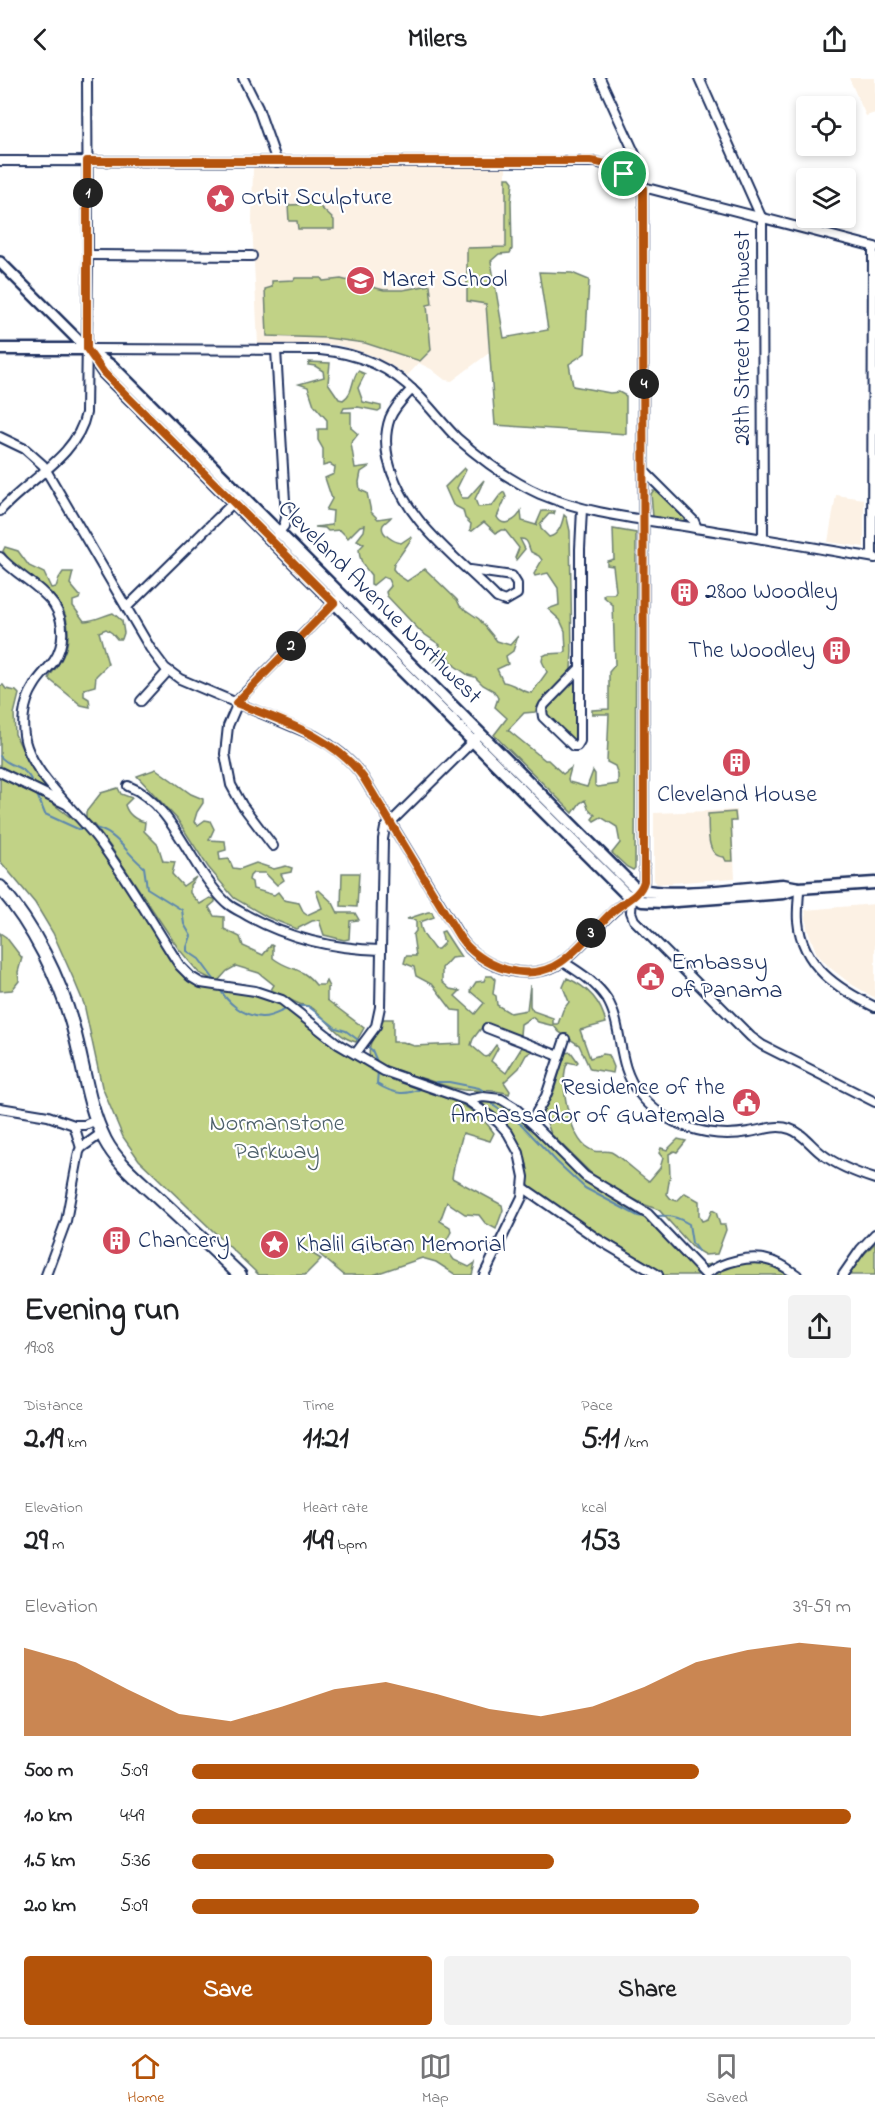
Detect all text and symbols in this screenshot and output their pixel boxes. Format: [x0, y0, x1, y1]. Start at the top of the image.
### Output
text: Milers [408, 20, 468, 59]
icon: back [24, 23, 57, 56]
icon: share [818, 23, 851, 56]
map controls [796, 96, 856, 228]
button: locate [796, 96, 856, 156]
pin [598, 148, 649, 199]
icon: arrive [607, 157, 640, 190]
button: layers [796, 168, 856, 228]
pin: 1 [73, 178, 103, 208]
text: 1 [85, 181, 91, 205]
place label: Orbit Sculpture [241, 181, 392, 216]
place icon: Orbit Sculpture [204, 182, 236, 214]
street label: 28th Street Northwest [726, 230, 761, 446]
place label: Maret School [382, 263, 508, 298]
school or university icon: Maret School [345, 264, 377, 296]
pin: 4 [629, 369, 659, 399]
text: 4 [641, 372, 647, 396]
street label: Cleveland Avenue Northwest [269, 493, 489, 713]
place label: 2800 Woodley [705, 575, 838, 611]
building icon: 2800 Woodley [668, 576, 700, 608]
pin: 2 [276, 631, 306, 661]
text: 2 [287, 634, 295, 658]
place label: The Woodley [688, 634, 815, 670]
building icon: The Woodley [820, 635, 852, 667]
building icon: Cleveland House [721, 746, 753, 778]
place label: Cleveland House [657, 778, 817, 813]
pin: 3 [576, 918, 606, 948]
text: 3 [588, 921, 594, 945]
place label: Embassy of Panama [671, 946, 782, 1009]
public building icon: Embassy of Panama [634, 961, 666, 993]
place label: Residence of the Ambassador of Guatemala [450, 1071, 725, 1134]
public building icon: Residence of the Ambassador of Guatemala [730, 1086, 762, 1118]
park label: Normanstone Parkway [210, 1107, 345, 1171]
place label: Chancery [138, 1224, 230, 1260]
building icon: Chancery [101, 1225, 133, 1257]
place label: Khalil Gibran Memorial [296, 1228, 506, 1263]
place icon: Khalil Gibran Memorial [259, 1229, 291, 1261]
text: Evening run [24, 1287, 179, 1335]
button: share [788, 1295, 851, 1358]
text: 19:08 [24, 1334, 54, 1363]
text: Distance [24, 1394, 83, 1418]
text: Time [303, 1394, 334, 1418]
text: Pace [581, 1394, 613, 1418]
text: 2.19 [24, 1418, 64, 1462]
text: 11:21 [303, 1418, 349, 1462]
text: 5:11 [581, 1418, 620, 1462]
text: km [64, 1431, 87, 1455]
text: /km [620, 1431, 649, 1455]
text: Elevation [24, 1496, 83, 1520]
text: Heart rate [303, 1496, 368, 1520]
text: kcal [581, 1496, 607, 1520]
text: 29 [24, 1520, 48, 1564]
text: 149 [303, 1520, 334, 1564]
text: 153 [581, 1520, 620, 1564]
text: m [48, 1533, 64, 1557]
text: bpm [334, 1533, 367, 1557]
text: Elevation [24, 1593, 98, 1622]
text: 39–59 m [793, 1593, 851, 1622]
text: 500 m [24, 1757, 73, 1786]
text: 5:09 [120, 1757, 148, 1786]
text: 1.0 km [24, 1802, 72, 1831]
text: 4:49 [120, 1802, 144, 1831]
text: 1.5 km [24, 1847, 75, 1876]
text: 5:36 [120, 1847, 150, 1876]
text: 2.0 km [24, 1892, 76, 1921]
text: 5:09 [120, 1892, 148, 1921]
button: Save [24, 1956, 432, 2025]
button: Share [444, 1956, 851, 2025]
tab: Home [127, 2050, 164, 2110]
tab: Map [419, 2050, 452, 2110]
tab: Saved [706, 2050, 748, 2110]

